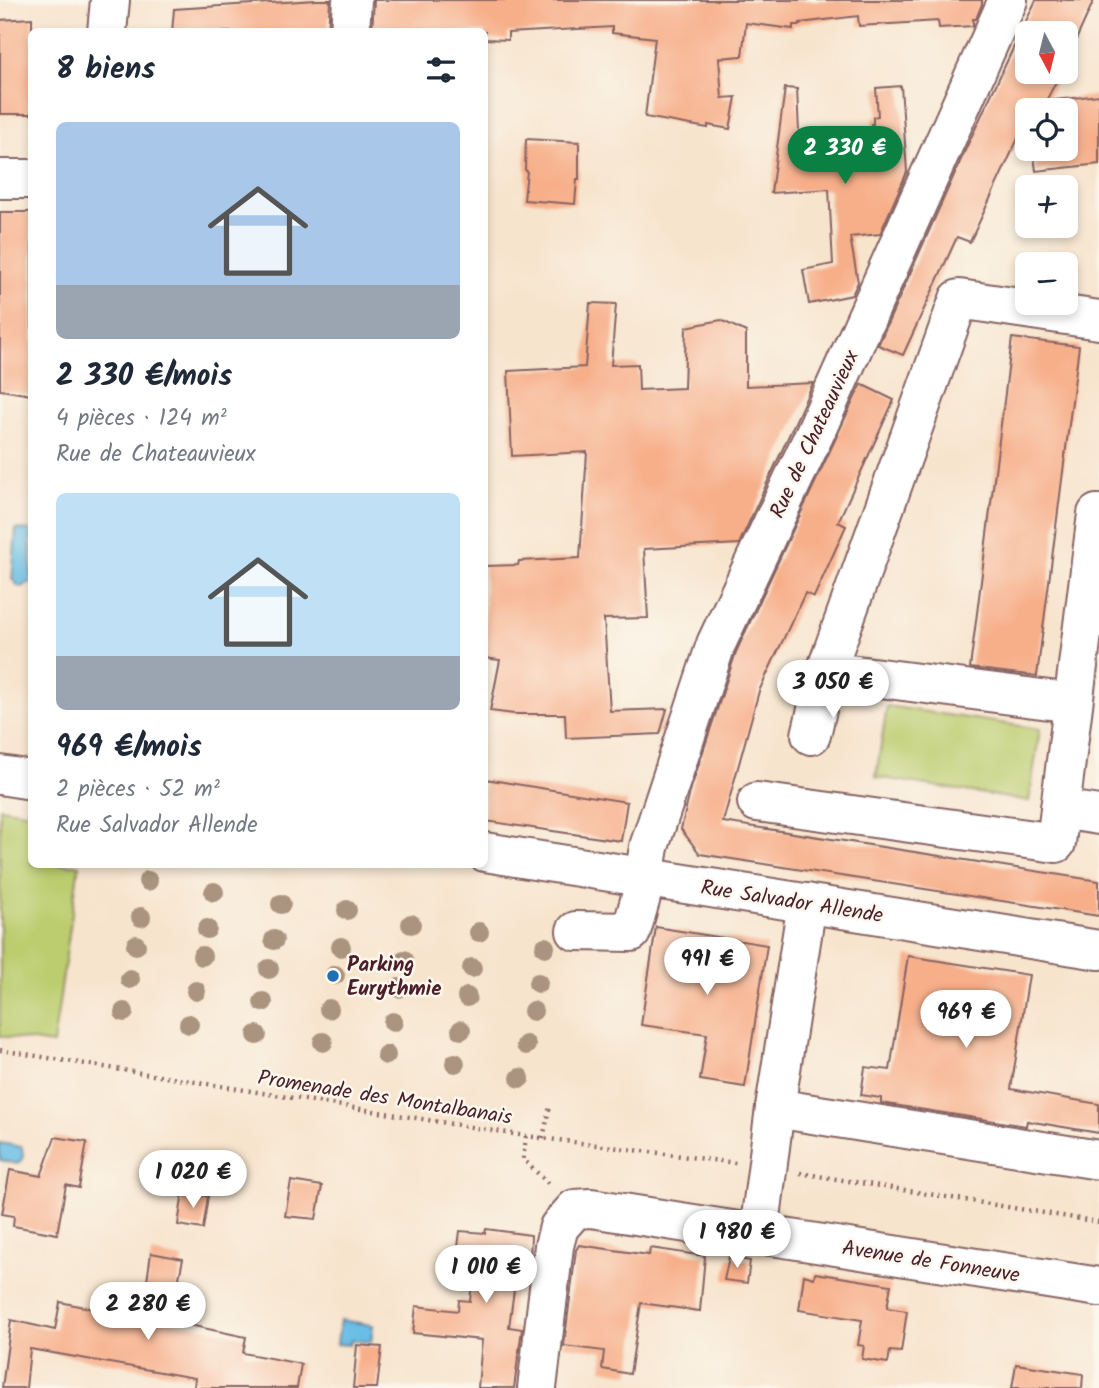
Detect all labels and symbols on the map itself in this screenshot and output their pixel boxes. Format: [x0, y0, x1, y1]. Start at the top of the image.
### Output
north arrow [1015, 21, 1078, 84]
pin: 2 330 € [780, 127, 910, 186]
street label: Rue de Chateauvieux [762, 344, 869, 524]
pin: 3 050 € [768, 660, 898, 720]
street label: Rue Salvador Allende [698, 872, 886, 933]
pin: 991 € [658, 937, 756, 997]
place label: Parking Eurythmie [347, 949, 442, 1006]
marker: Parking Eurythmie [325, 968, 341, 984]
pin: 969 € [917, 990, 1015, 1050]
street label: Promenade des Montalbanais [255, 1062, 514, 1135]
pin: 1 020 € [128, 1150, 258, 1210]
pin: 1 980 € [672, 1210, 802, 1270]
street label: Avenue de Fonneuve [840, 1232, 1022, 1293]
pin: 1 010 € [421, 1246, 551, 1305]
pin: 2 280 € [83, 1282, 213, 1342]

